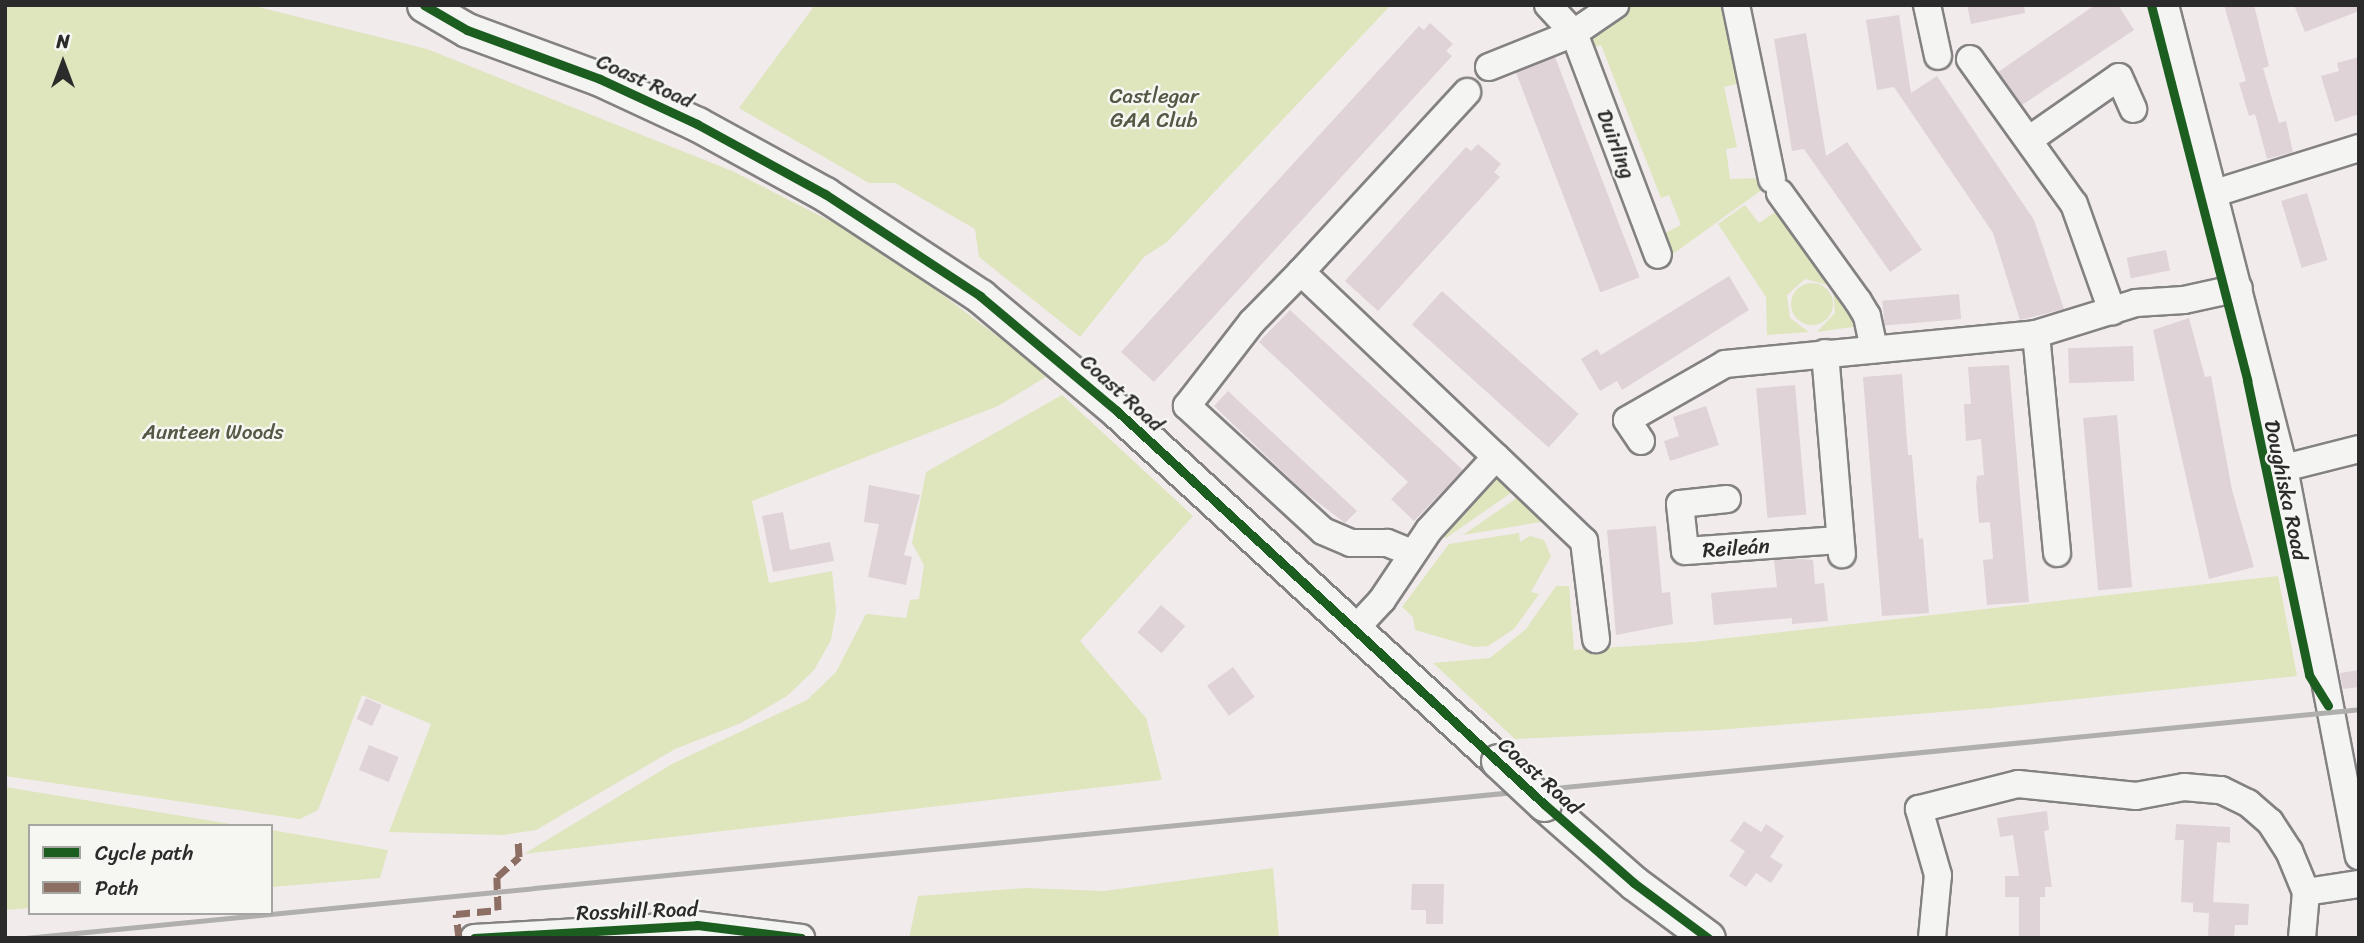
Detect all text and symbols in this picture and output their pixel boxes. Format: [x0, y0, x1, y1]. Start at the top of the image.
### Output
text: N [56, 25, 70, 58]
north arrow [28, 28, 98, 98]
street label: Coast Road [593, 48, 697, 114]
park label: Castlegar GAA Club [1109, 83, 1199, 133]
street label: Duirling [1591, 106, 1641, 182]
street label: Coast Road [1075, 349, 1169, 437]
street label: Doughiska Road [2259, 418, 2313, 562]
park label: Aunteen Woods [142, 419, 284, 445]
street label: Reileán [1702, 533, 1770, 563]
street label: Coast Road [1493, 732, 1587, 820]
legend [28, 824, 273, 915]
text: Cycle path [95, 834, 194, 872]
text: Path [95, 869, 138, 907]
street label: Rosshill Road [576, 896, 698, 926]

